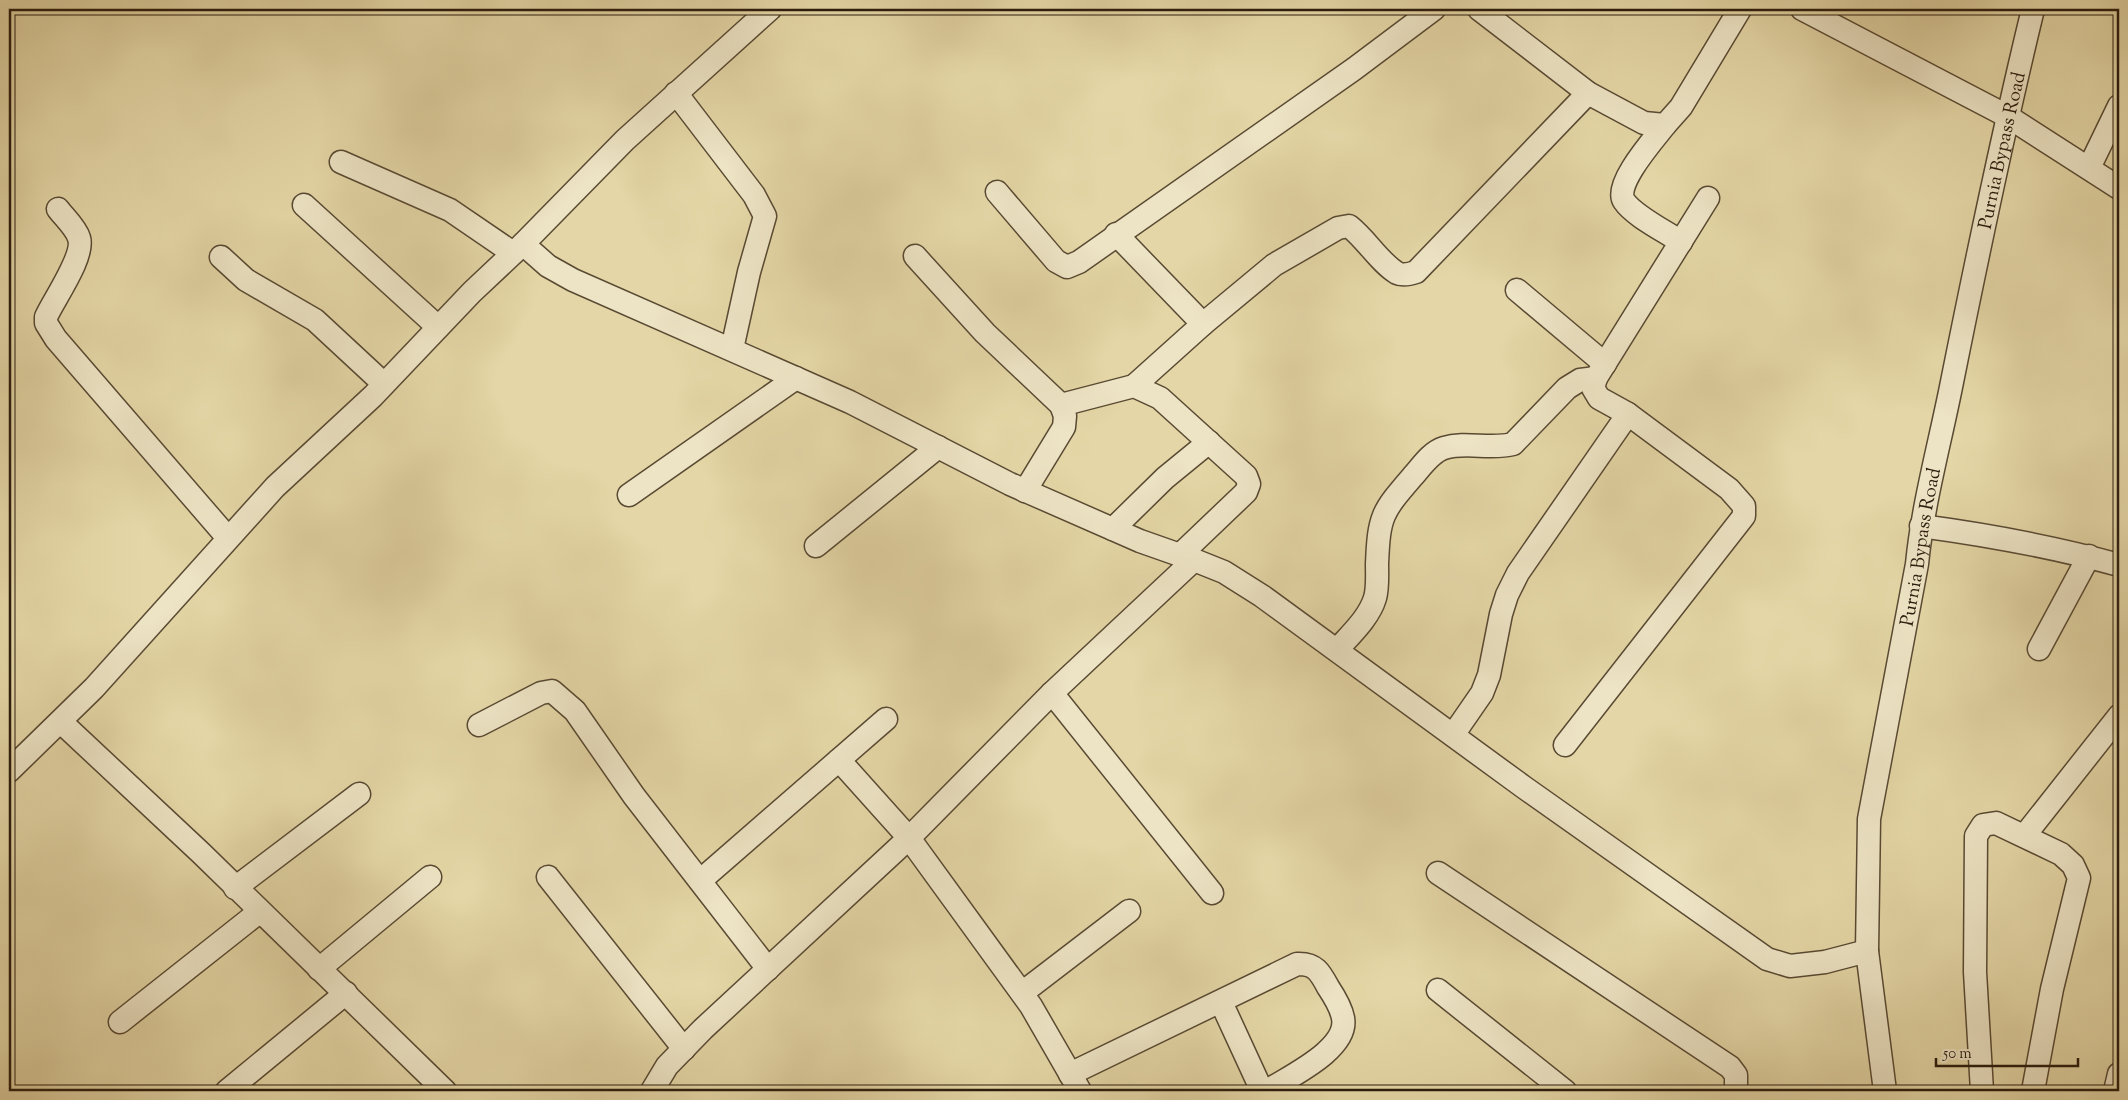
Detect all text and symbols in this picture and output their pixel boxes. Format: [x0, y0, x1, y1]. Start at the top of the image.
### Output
street label: Purnia Bypass Road [1973, 69, 2034, 232]
street label: Purnia Bypass Road [1895, 465, 1949, 629]
scale bar [1936, 1035, 2078, 1067]
text: 50 m [1942, 1044, 1972, 1065]

